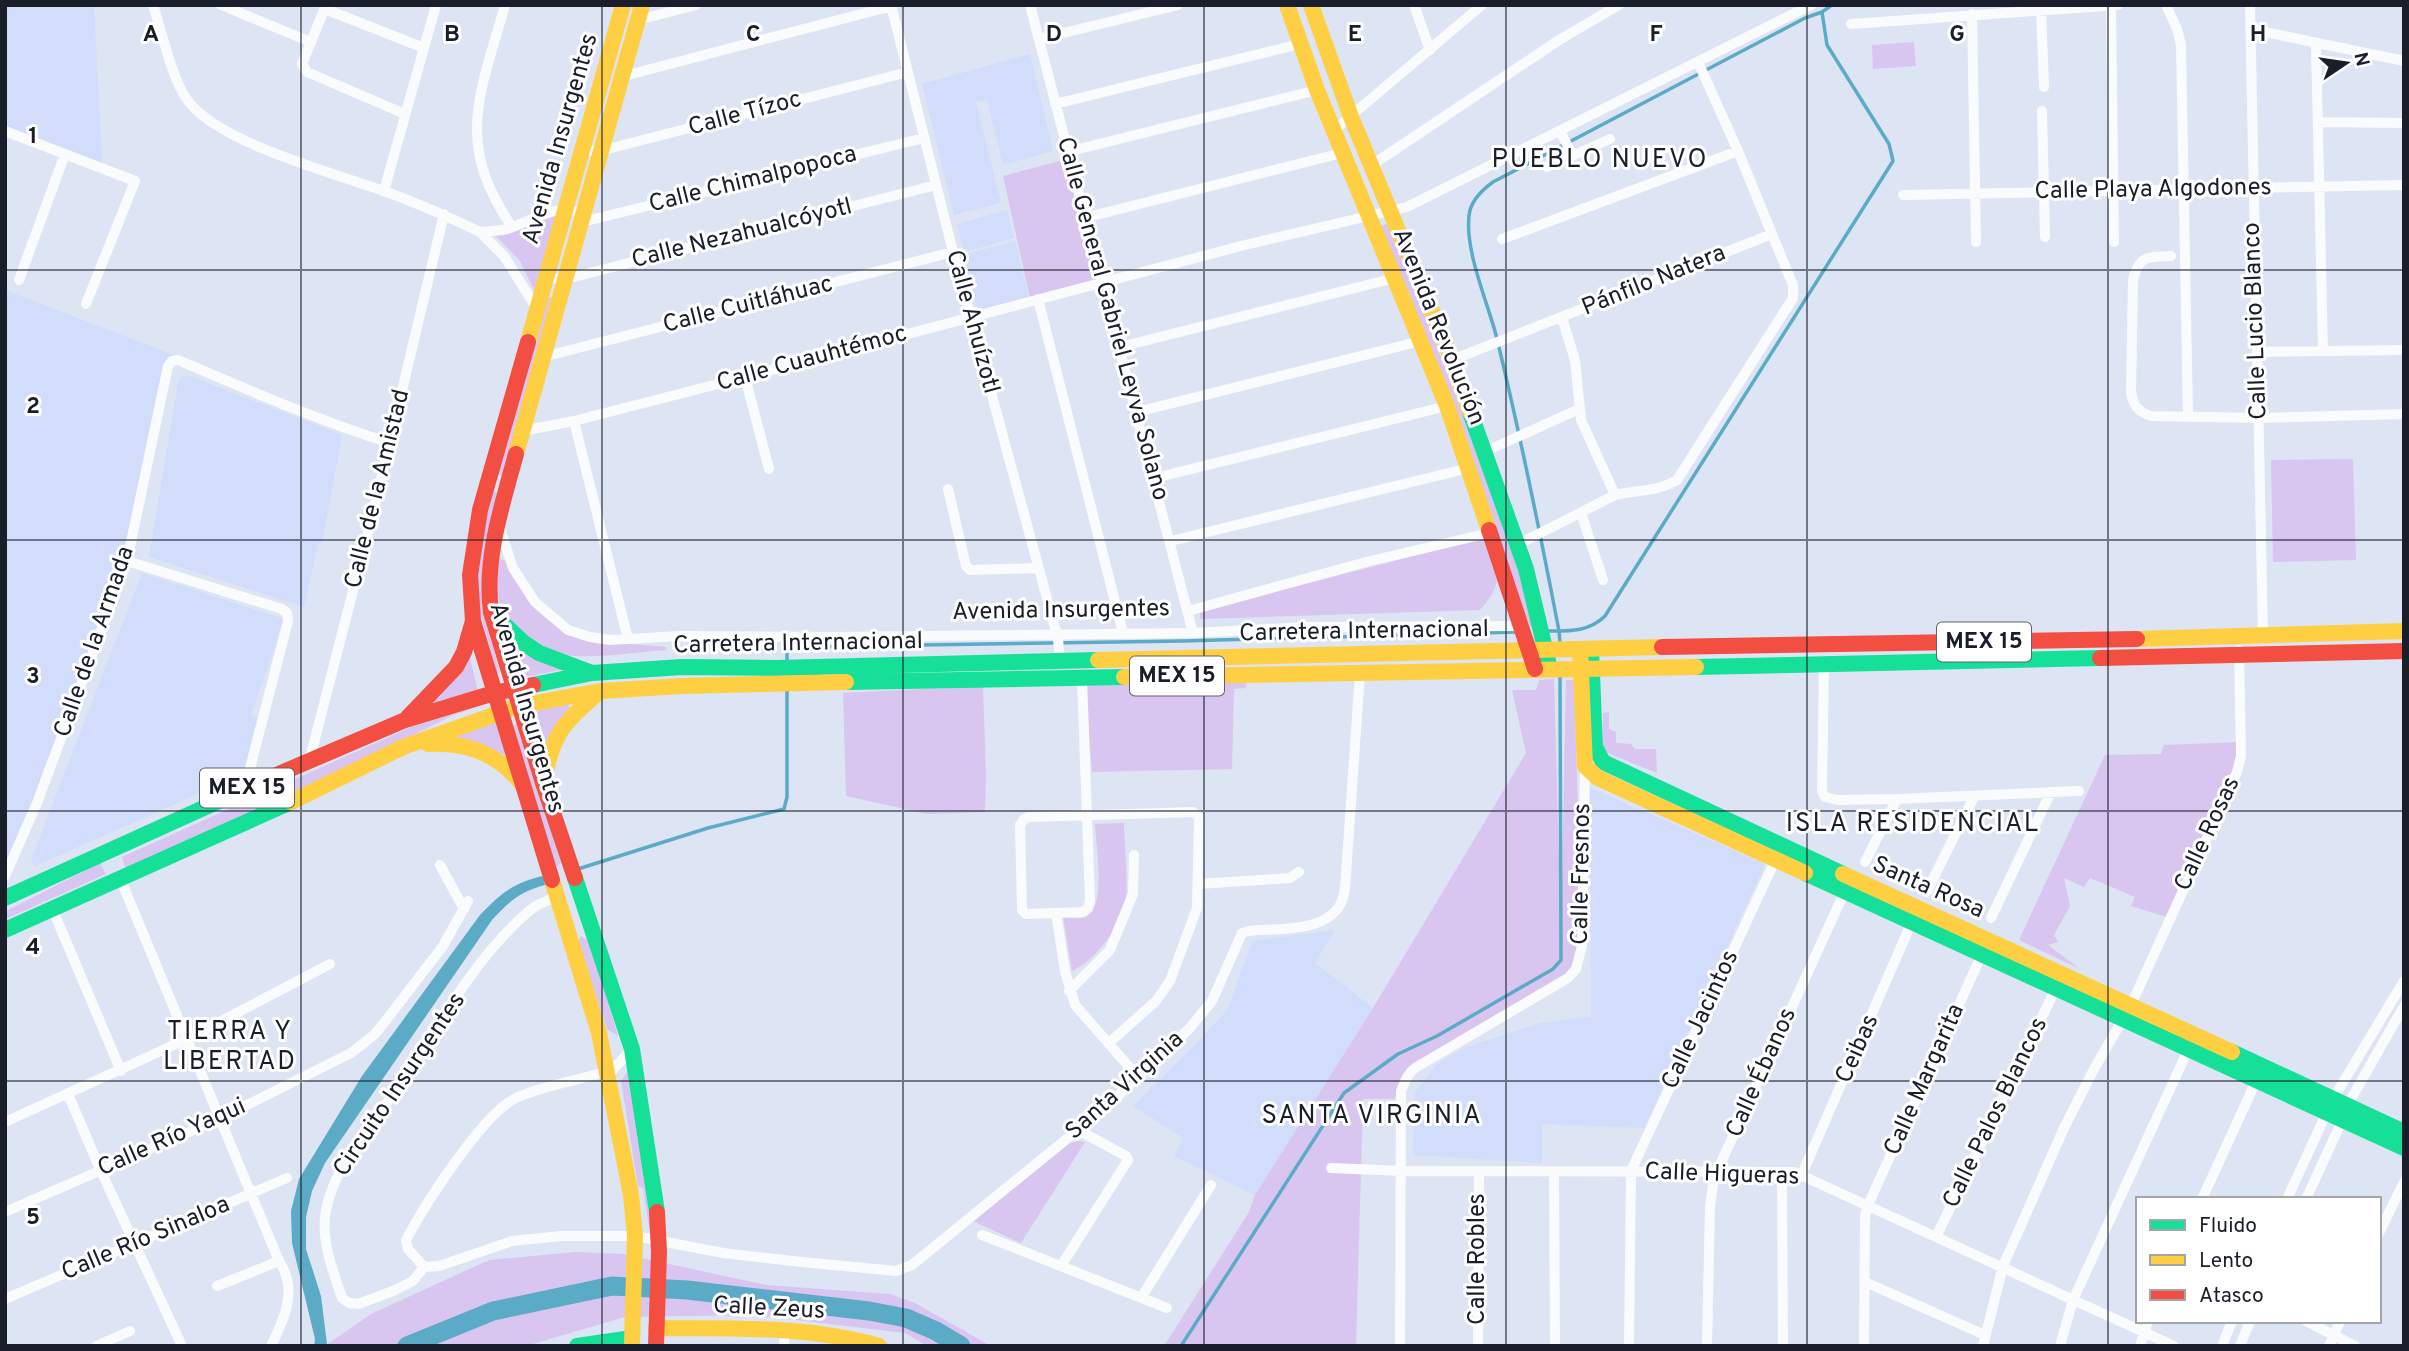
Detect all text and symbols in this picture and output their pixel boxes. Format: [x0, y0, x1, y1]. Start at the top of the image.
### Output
text: A [143, 21, 159, 50]
text: B [444, 21, 460, 50]
text: C [746, 21, 760, 50]
text: D [1046, 21, 1062, 50]
text: E [1348, 21, 1362, 50]
text: F [1649, 21, 1663, 50]
text: G [1949, 21, 1965, 50]
text: H [2250, 21, 2266, 50]
north arrow [2311, 28, 2381, 98]
street label: Avenida Insurgentes [517, 30, 605, 248]
text: N [2347, 50, 2374, 69]
street label: Calle Tízoc [685, 84, 805, 144]
text: 1 [28, 123, 38, 152]
street label: Calle General Gabriel Leyva Solano [1049, 134, 1175, 504]
street label: Calle Chimalpopoca [646, 140, 860, 220]
district label: PUEBLO NUEVO [1491, 144, 1709, 177]
street label: Calle Playa Algodones [2034, 173, 2272, 207]
street label: Calle Nezahualcóyotl [629, 192, 855, 276]
street label: Calle Lucio Blanco [2238, 222, 2274, 420]
street label: Avenida Revolución [1385, 224, 1491, 430]
street label: Pánfilo Natera [1578, 238, 1730, 324]
street label: Calle Ahuízotl [938, 247, 1006, 397]
street label: Calle Cuitláhuac [660, 269, 836, 341]
street label: Calle Cuauhtémoc [713, 319, 911, 399]
street label: Calle de la Amistad [339, 386, 417, 592]
text: 2 [26, 393, 40, 422]
street label: Calle de la Armada [48, 543, 142, 741]
street label: Avenida Insurgentes [952, 594, 1170, 628]
street label: Avenida Insurgentes [482, 599, 570, 817]
street label: Carretera Internacional [1239, 615, 1489, 649]
road number: MEX 15 [1937, 622, 2031, 662]
street label: Carretera Internacional [673, 627, 923, 661]
road number: MEX 15 [1130, 656, 1224, 696]
text: 3 [26, 663, 40, 692]
road number: MEX 15 [200, 768, 294, 808]
street label: Calle Rosas [2168, 772, 2248, 896]
street label: Calle Fresnos [1566, 803, 1598, 945]
district label: ISLA RESIDENCIAL [1786, 808, 2040, 841]
street label: Santa Rosa [1867, 850, 1989, 926]
text: 4 [26, 934, 40, 963]
street label: Calle Jacintos [1656, 946, 1746, 1094]
street label: Circuito Insurgentes [327, 987, 473, 1183]
street label: Calle Margarita [1878, 999, 1972, 1161]
street label: Calle Ébanos [1718, 1003, 1804, 1142]
street label: Ceibas [1830, 1010, 1886, 1088]
street label: Calle Palos Blancos [1937, 1013, 2055, 1213]
district label: TIERRA Y LIBERTAD [163, 1016, 297, 1079]
street label: Santa Virginia [1060, 1025, 1190, 1147]
street label: Calle Río Yaqui [93, 1092, 251, 1184]
district label: SANTA VIRGINIA [1261, 1100, 1483, 1133]
street label: Calle Higueras [1644, 1157, 1800, 1193]
street label: Calle Río Sinaloa [57, 1190, 235, 1288]
street label: Calle Robles [1463, 1193, 1493, 1325]
legend [2136, 1197, 2381, 1323]
text: 5 [26, 1204, 40, 1233]
text: Fluido [2199, 1213, 2257, 1240]
text: Lento [2199, 1248, 2253, 1275]
text: Atasco [2199, 1283, 2264, 1310]
street label: Calle Zeus [712, 1291, 826, 1327]

